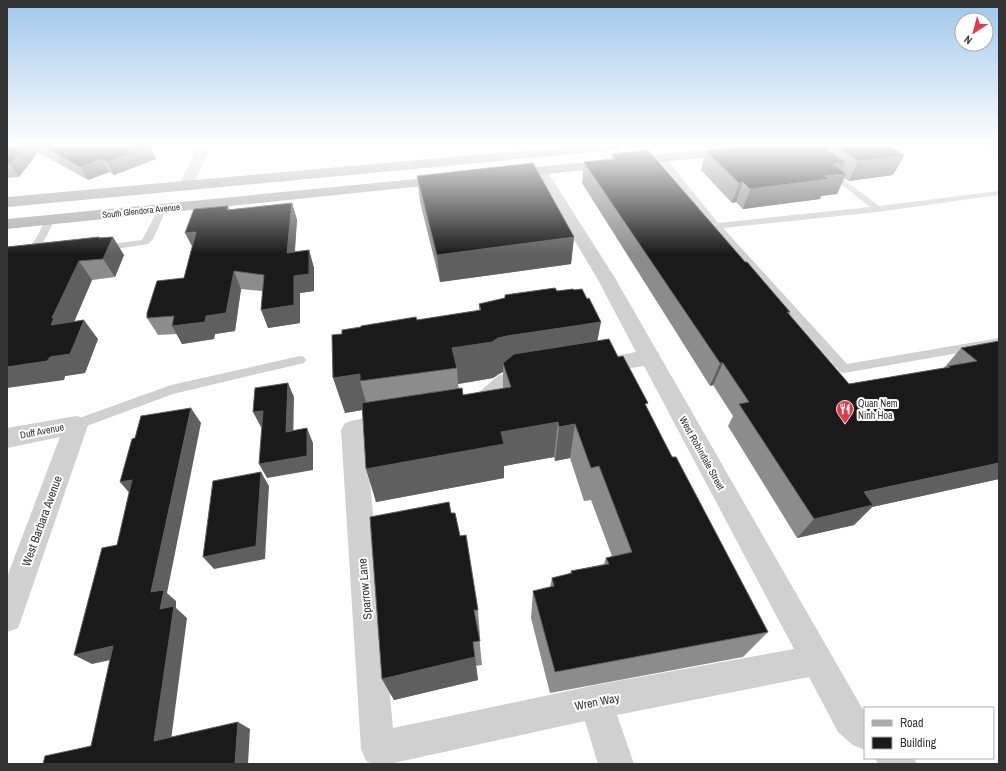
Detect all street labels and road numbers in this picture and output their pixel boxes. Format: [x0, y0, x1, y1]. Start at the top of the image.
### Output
street label: South Glendora Avenue [101, 201, 181, 221]
street label: West Robindale Street [676, 414, 728, 493]
street label: Duff Avenue [19, 420, 65, 442]
street label: West Barbara Avenue [18, 473, 66, 569]
street label: Sparrow Lane [354, 558, 376, 620]
street label: Wren Way [573, 690, 621, 714]

